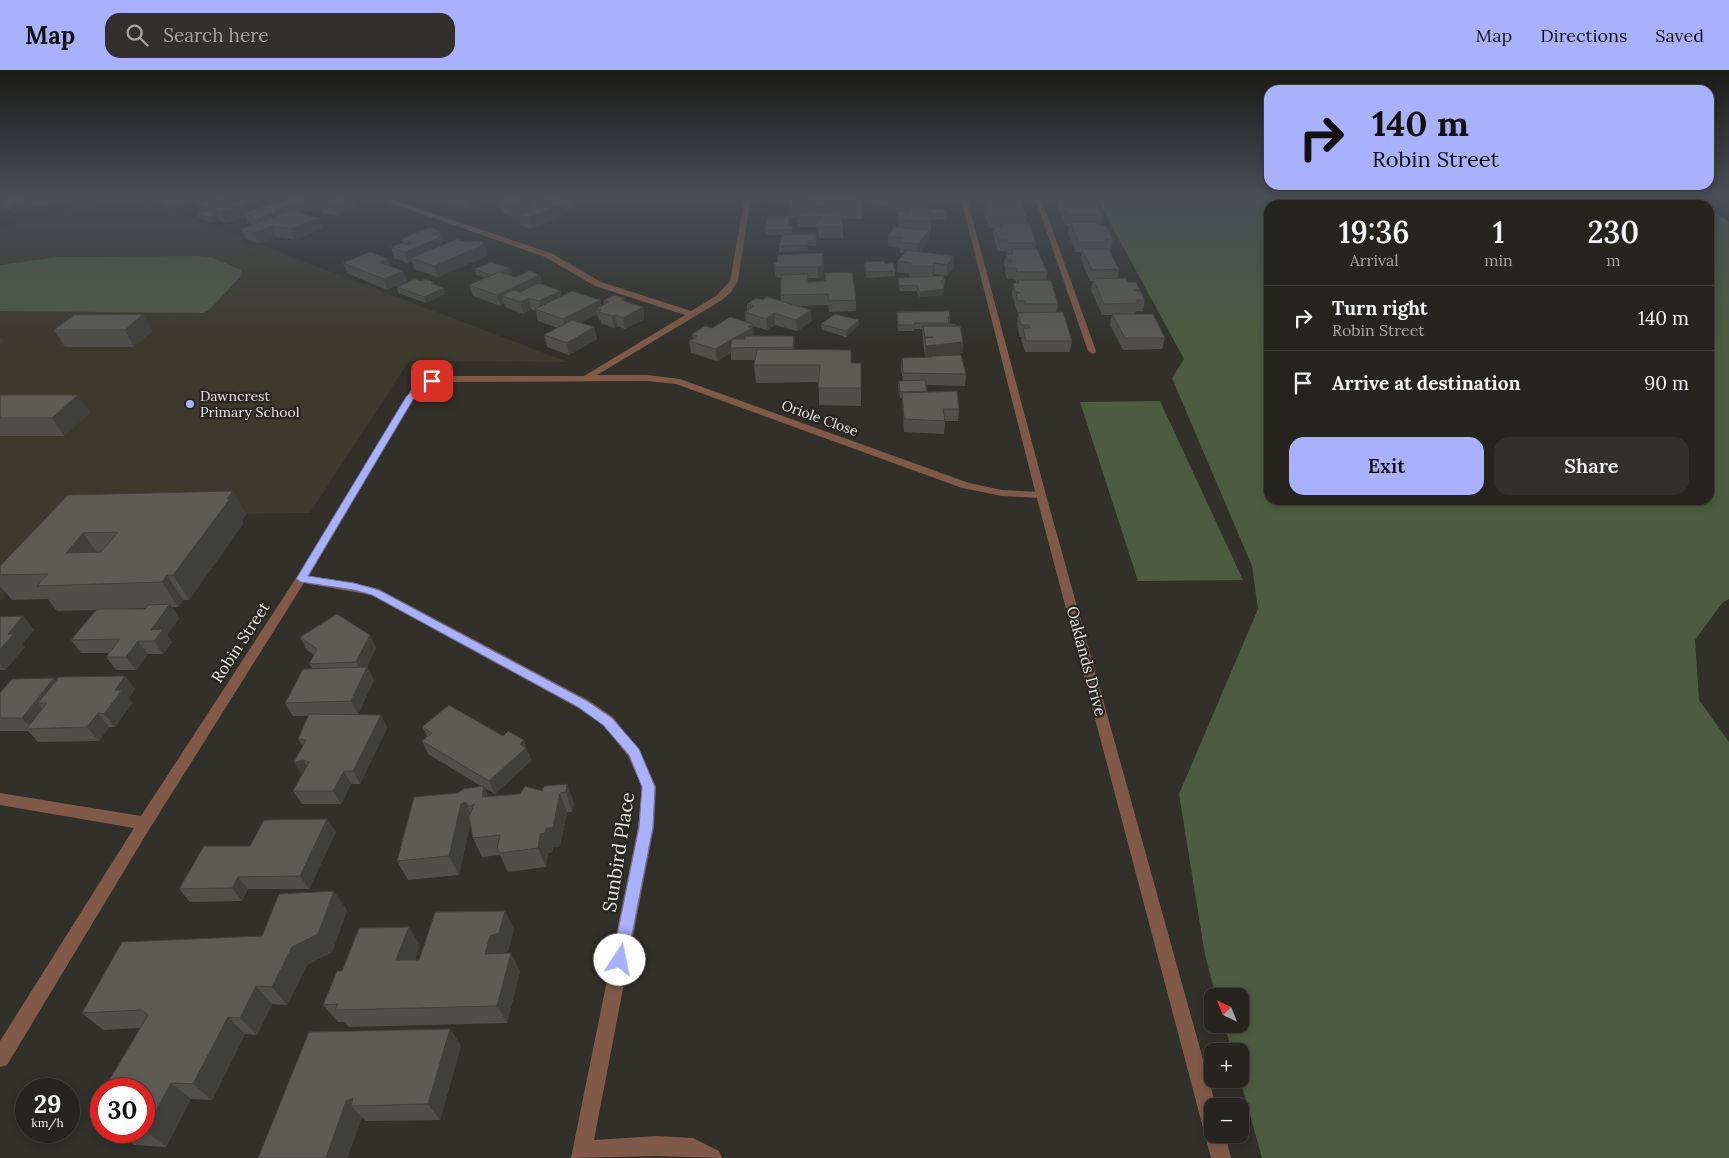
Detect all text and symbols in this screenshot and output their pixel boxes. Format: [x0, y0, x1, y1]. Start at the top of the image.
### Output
search box [105, 13, 455, 58]
text: Map [25, 20, 75, 51]
icon: search [123, 21, 151, 49]
text: Search here [163, 23, 269, 47]
text: Map [1476, 24, 1512, 47]
text: Directions [1540, 24, 1627, 47]
text: Saved [1655, 24, 1704, 47]
text: 140 m [1372, 101, 1469, 146]
icon: right [1289, 105, 1354, 170]
text: Robin Street [1372, 145, 1499, 173]
text: 19:36 [1339, 213, 1409, 251]
text: 1 [1493, 213, 1504, 251]
text: 230 [1588, 213, 1639, 251]
text: Arrival [1350, 250, 1399, 270]
text: min [1484, 250, 1513, 270]
text: m [1606, 250, 1621, 270]
text: Turn right [1332, 296, 1428, 320]
icon: right [1289, 304, 1317, 332]
text: 140 m [1638, 306, 1689, 330]
text: Robin Street [1332, 320, 1424, 340]
pin [411, 360, 453, 402]
icon: arrive [418, 367, 446, 395]
icon: arrive [1289, 369, 1317, 397]
text: Arrive at destination [1332, 371, 1521, 395]
text: 90 m [1644, 371, 1689, 395]
place label: Dawncrest Primary School [200, 387, 300, 421]
street label: Oriole Close [779, 396, 861, 440]
marker: Dawncrest Primary School [184, 398, 196, 410]
button: Exit [1289, 437, 1484, 495]
button: Share [1494, 437, 1689, 495]
street label: Robin Street [206, 597, 274, 686]
street label: Oaklands Drive [1063, 604, 1111, 719]
street label: Sunbird Place [597, 790, 639, 914]
position arrow [593, 933, 645, 985]
north arrow [1204, 988, 1249, 1032]
map controls [1204, 988, 1249, 1143]
button: + [1204, 1043, 1249, 1088]
speed limit sign: 30 [90, 1078, 155, 1143]
text: 29 [34, 1088, 61, 1120]
button: − [1204, 1098, 1249, 1143]
text: km/h [31, 1115, 64, 1130]

